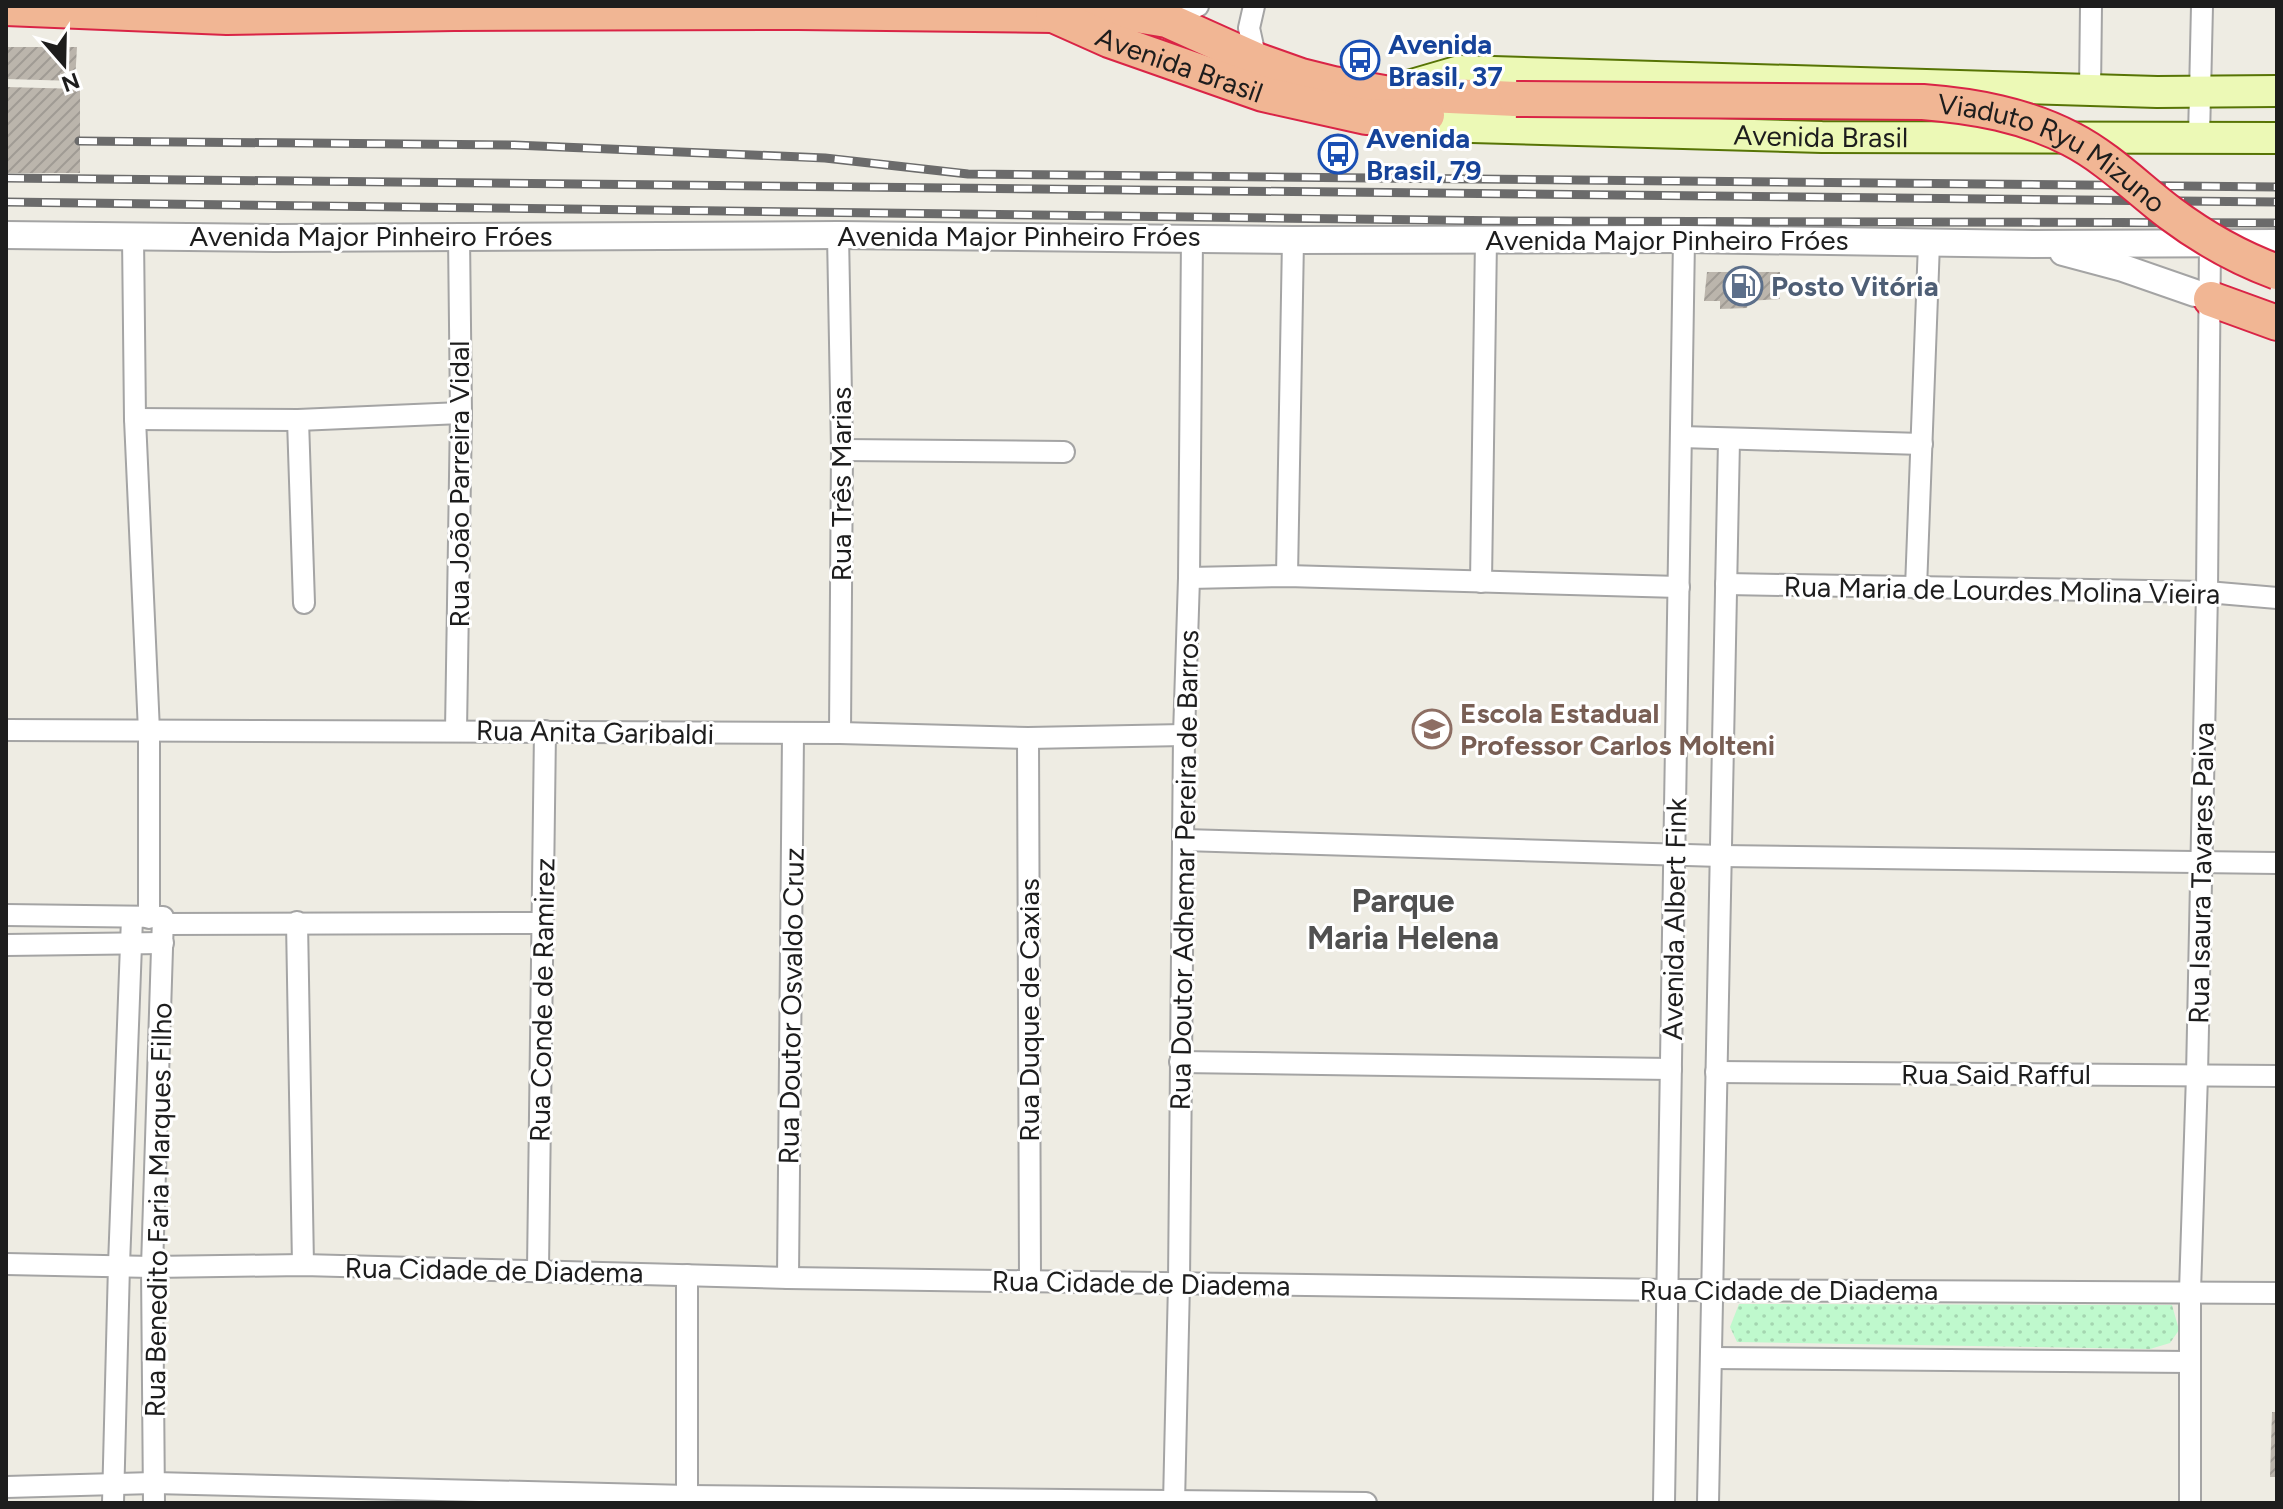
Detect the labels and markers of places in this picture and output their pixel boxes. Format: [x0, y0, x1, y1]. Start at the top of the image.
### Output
place label: Avenida Brasil, 37 [1388, 27, 1503, 93]
bus stop icon: Avenida Brasil, 37 [1339, 39, 1381, 81]
place label: Avenida Brasil, 79 [1366, 121, 1482, 187]
bus stop icon: Avenida Brasil, 79 [1317, 133, 1359, 175]
fuel station icon: Posto Vitória [1722, 265, 1764, 307]
place label: Posto Vitória [1771, 269, 1939, 303]
place label: Escola Estadual Professor Carlos Molteni [1460, 696, 1775, 762]
school or university icon: Escola Estadual Professor Carlos Molteni [1411, 708, 1453, 750]

